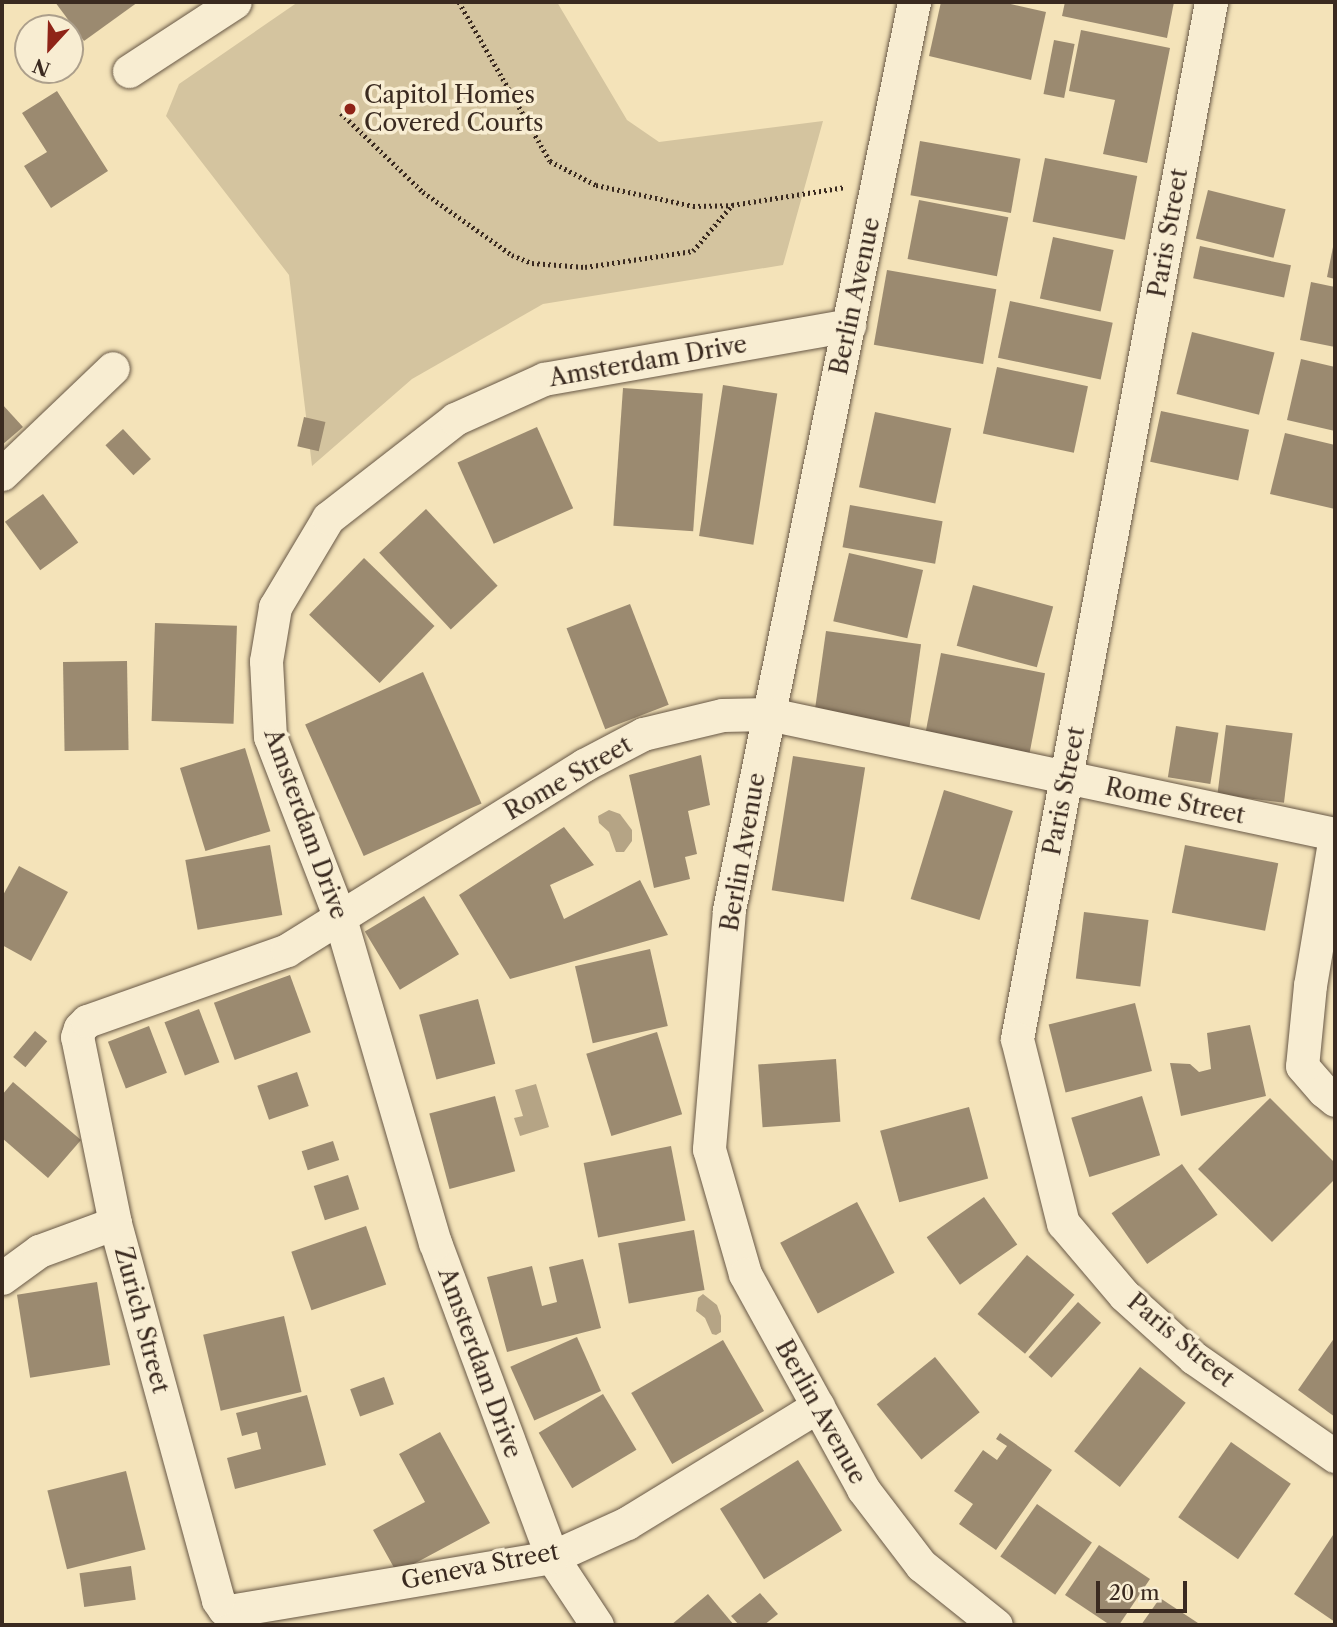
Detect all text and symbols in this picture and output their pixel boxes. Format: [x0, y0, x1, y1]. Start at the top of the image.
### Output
north arrow [14, 14, 84, 84]
text: N [30, 53, 54, 81]
place label: Capitol Homes Covered Courts [364, 81, 544, 137]
marker: Capitol Homes Covered Courts [342, 101, 358, 117]
street label: Paris Street [1142, 166, 1194, 300]
street label: Berlin Avenue [824, 214, 886, 378]
street label: Amsterdam Drive [547, 329, 749, 393]
street label: Paris Street [1037, 724, 1091, 858]
street label: Amsterdam Drive [258, 725, 354, 923]
street label: Rome Street [499, 730, 637, 826]
street label: Berlin Avenue [715, 770, 771, 934]
street label: Rome Street [1102, 772, 1248, 830]
street label: Zurich Street [109, 1244, 175, 1396]
street label: Amsterdam Drive [432, 1264, 528, 1462]
street label: Paris Street [1122, 1287, 1240, 1393]
street label: Berlin Avenue [769, 1334, 873, 1490]
street label: Geneva Street [399, 1537, 561, 1595]
scale bar [1099, 1568, 1190, 1612]
text: 20 m [1109, 1580, 1160, 1605]

